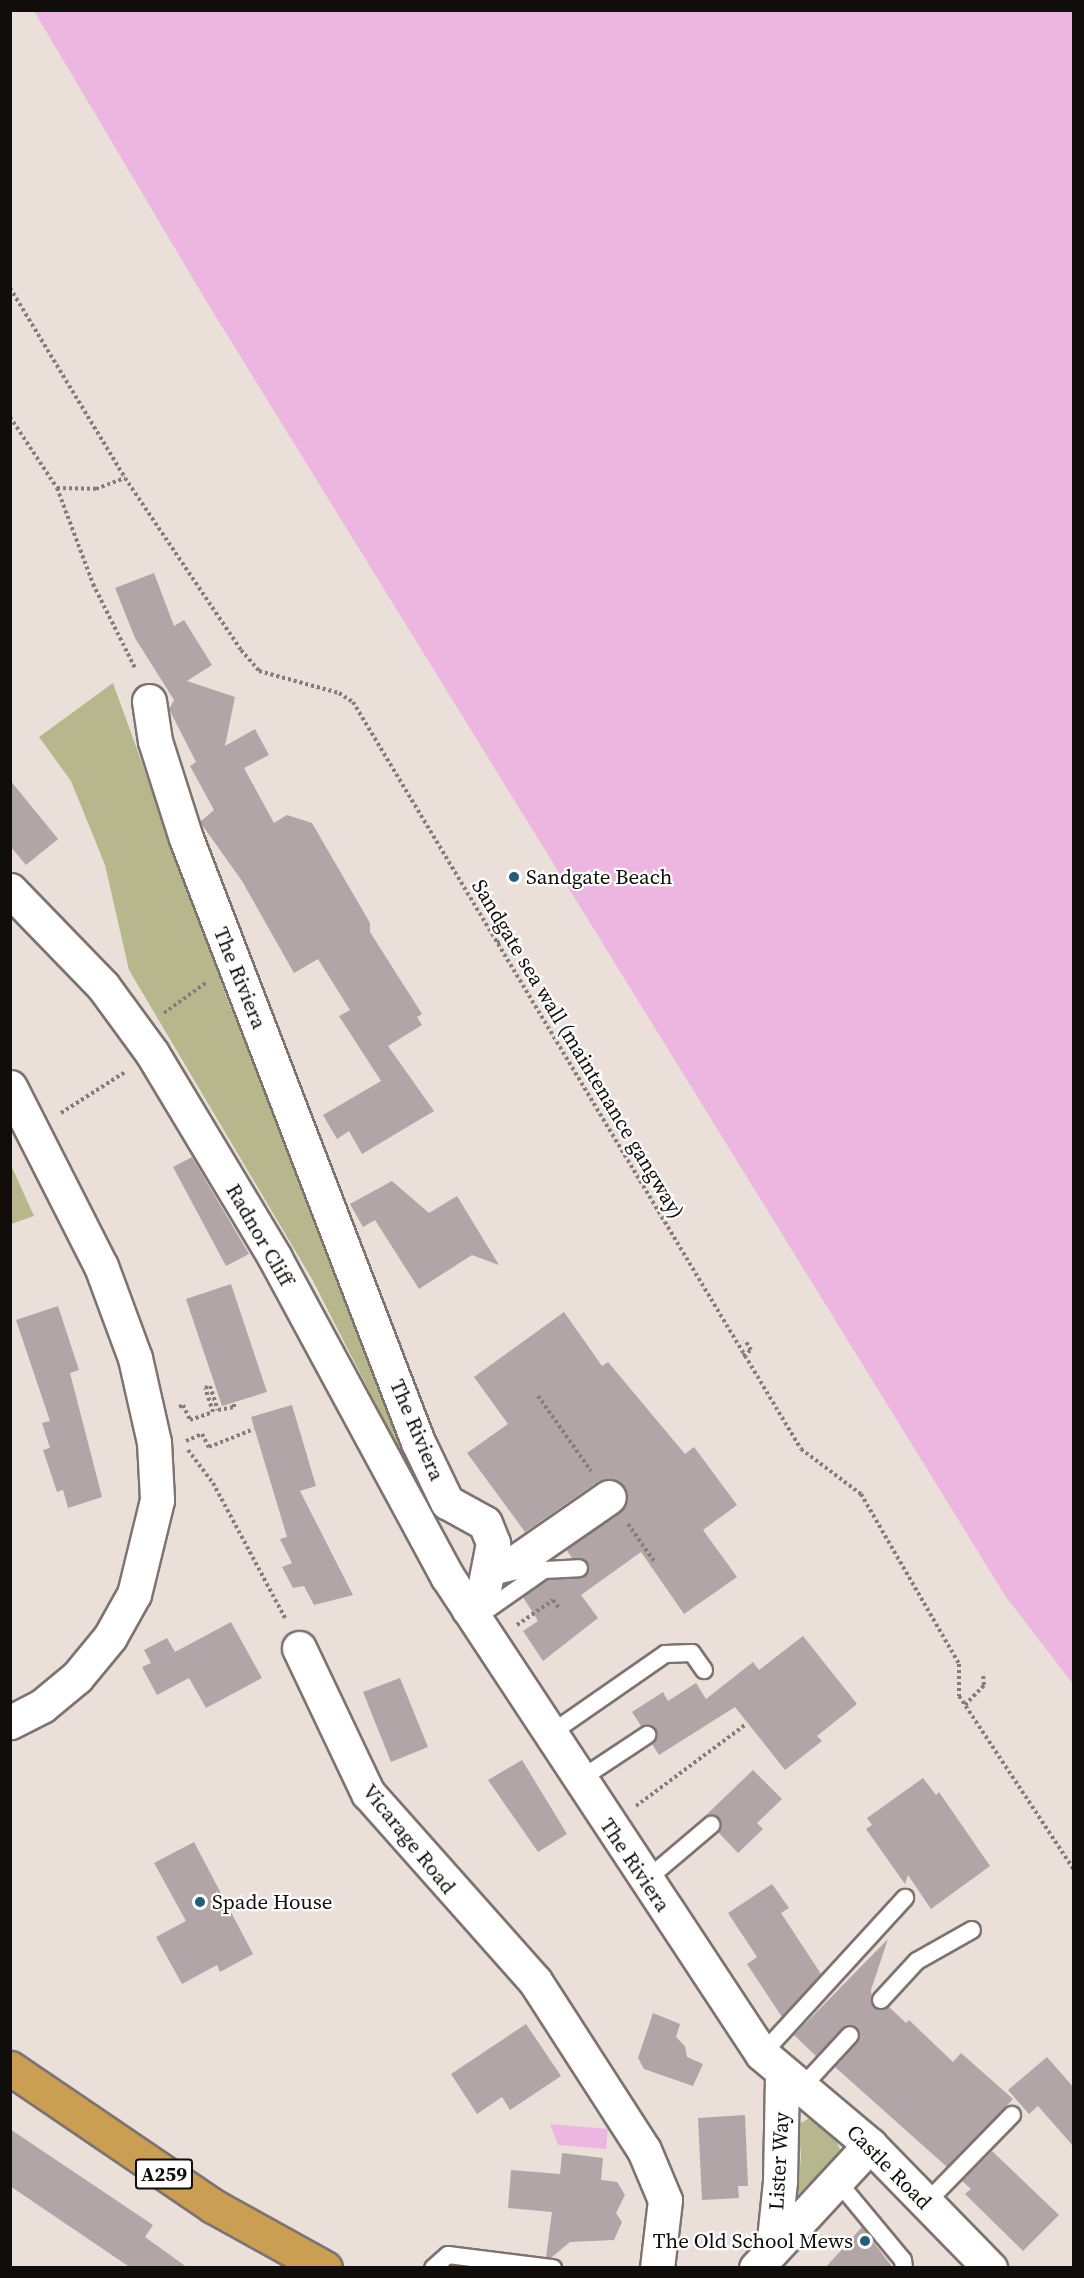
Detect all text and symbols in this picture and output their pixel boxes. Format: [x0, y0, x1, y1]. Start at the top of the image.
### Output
place label: Sandgate Beach [526, 864, 672, 890]
marker: Sandgate Beach [507, 870, 521, 884]
street label: Sandgate sea wall (maintenance gangway) [467, 875, 689, 1223]
street label: The Riviera [208, 923, 272, 1033]
street label: Radnor Cliff [221, 1179, 299, 1291]
street label: The Riviera [384, 1376, 450, 1484]
street label: Vicarage Road [357, 1779, 461, 1899]
street label: The Riviera [595, 1813, 675, 1917]
place label: Spade House [212, 1889, 332, 1915]
marker: Spade House [193, 1895, 207, 1909]
street label: Lister Way [764, 2111, 794, 2211]
street label: Castle Road [841, 2119, 937, 2215]
road number: A259 [134, 2157, 194, 2191]
place label: The Old School Mews [653, 2228, 853, 2254]
marker: The Old School Mews [858, 2234, 872, 2248]

